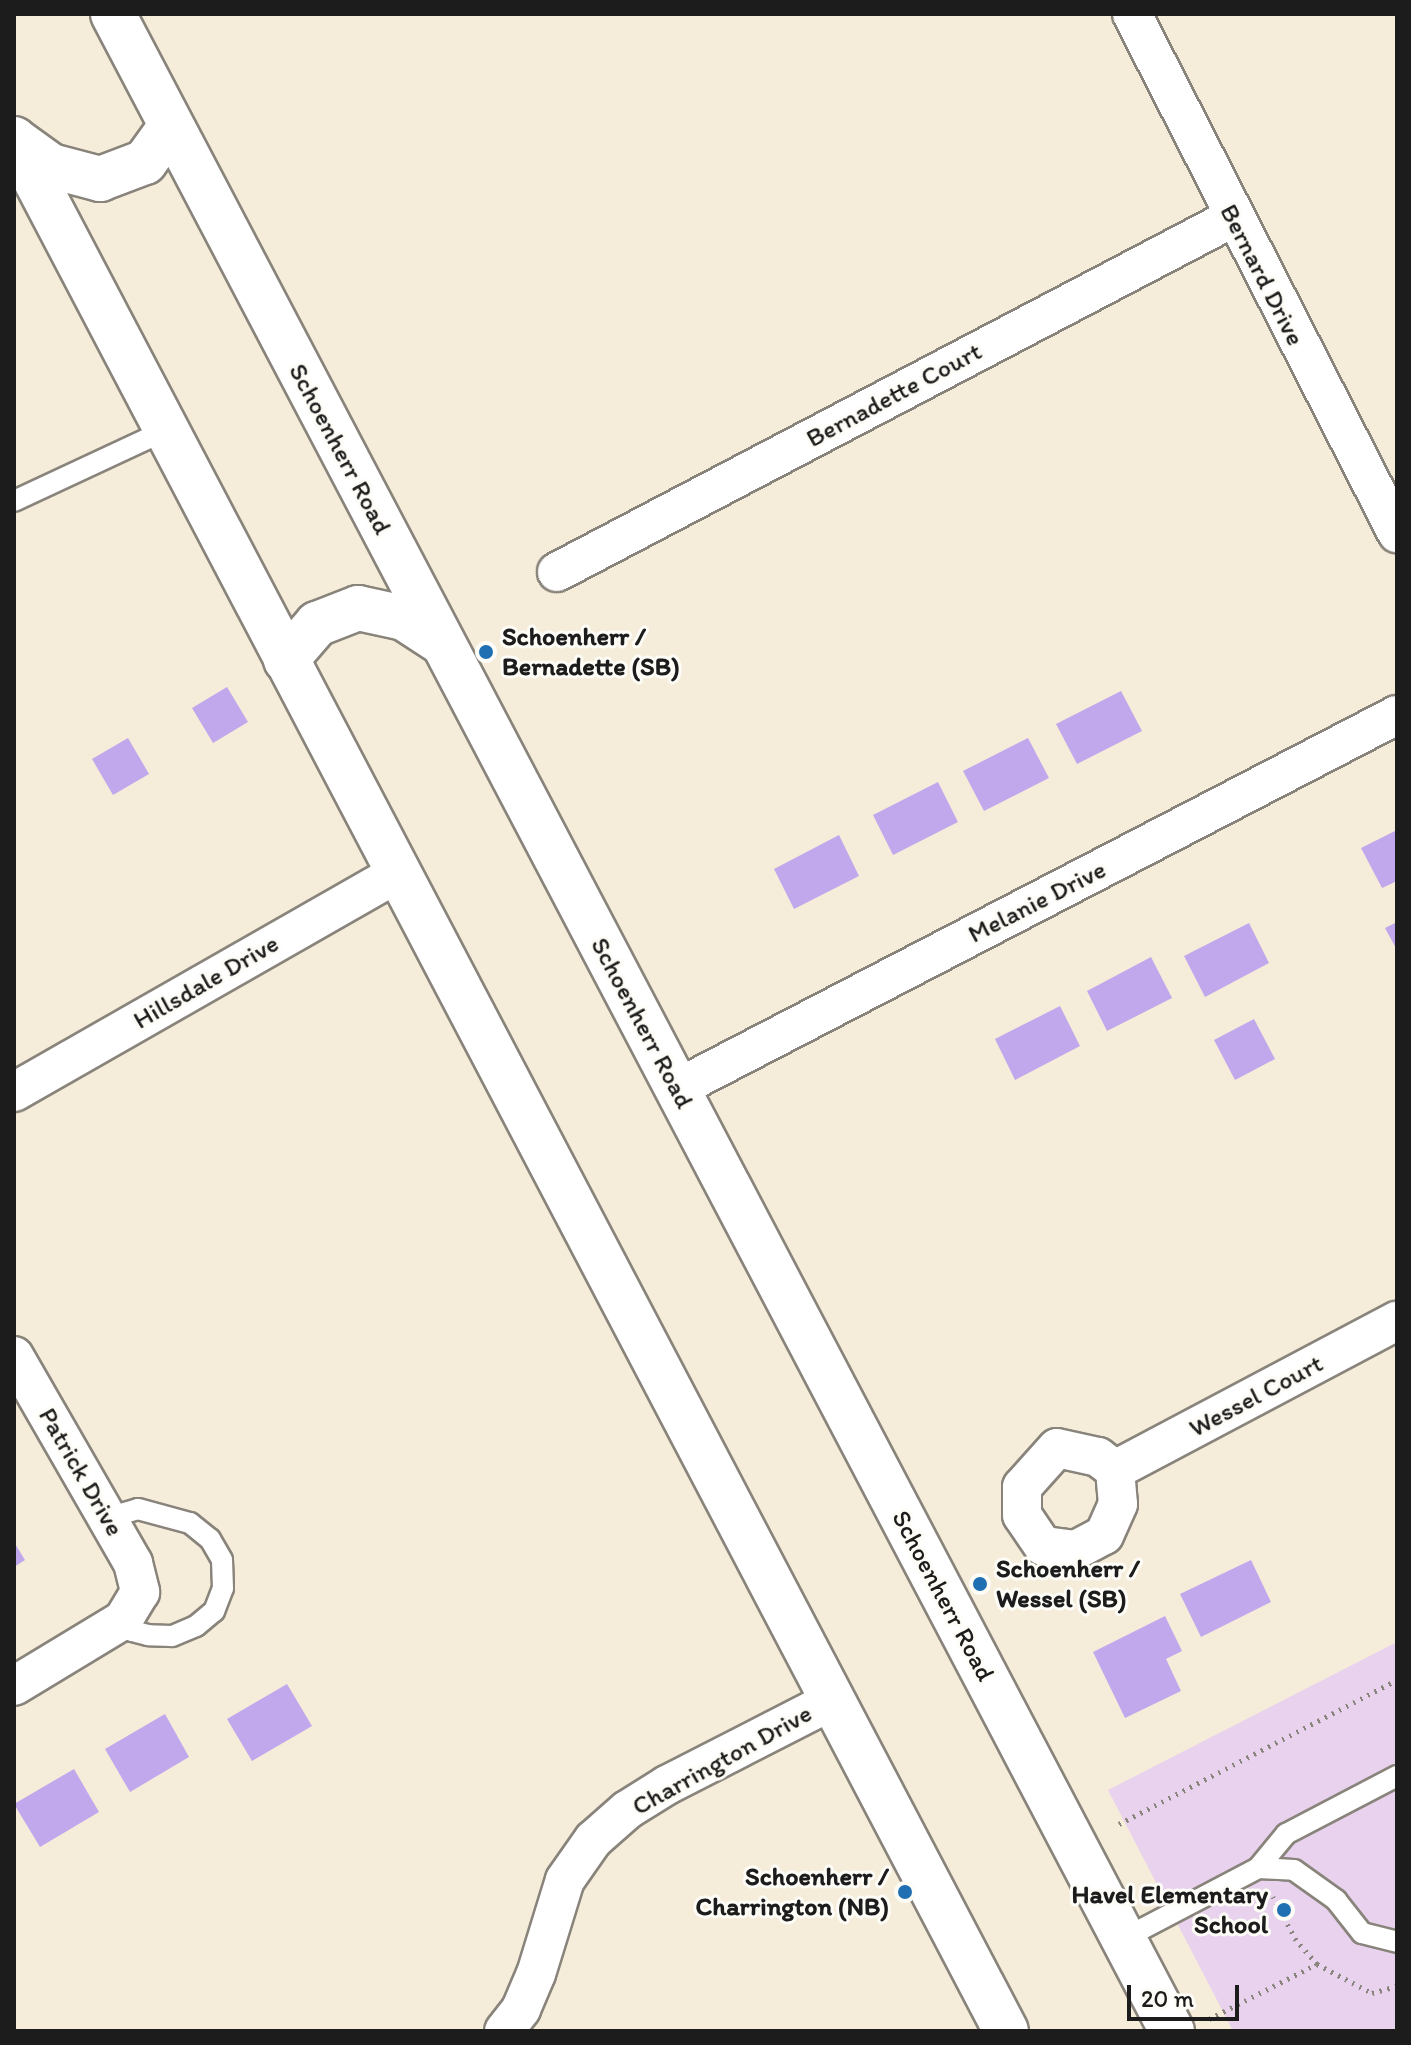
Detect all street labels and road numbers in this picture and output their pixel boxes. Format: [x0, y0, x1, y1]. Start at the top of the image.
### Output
street label: Bernard Drive [1213, 199, 1311, 351]
street label: Bernadette Court [801, 336, 987, 454]
street label: Schoenherr Road [282, 358, 398, 540]
street label: Melanie Drive [963, 854, 1111, 950]
street label: Hillsdale Drive [128, 928, 284, 1036]
street label: Schoenherr Road [584, 932, 700, 1114]
street label: Wessel Court [1184, 1348, 1328, 1444]
street label: Patrick Drive [32, 1402, 130, 1542]
street label: Schoenherr Road [885, 1505, 1001, 1687]
street label: Charrington Drive [627, 1698, 817, 1822]

